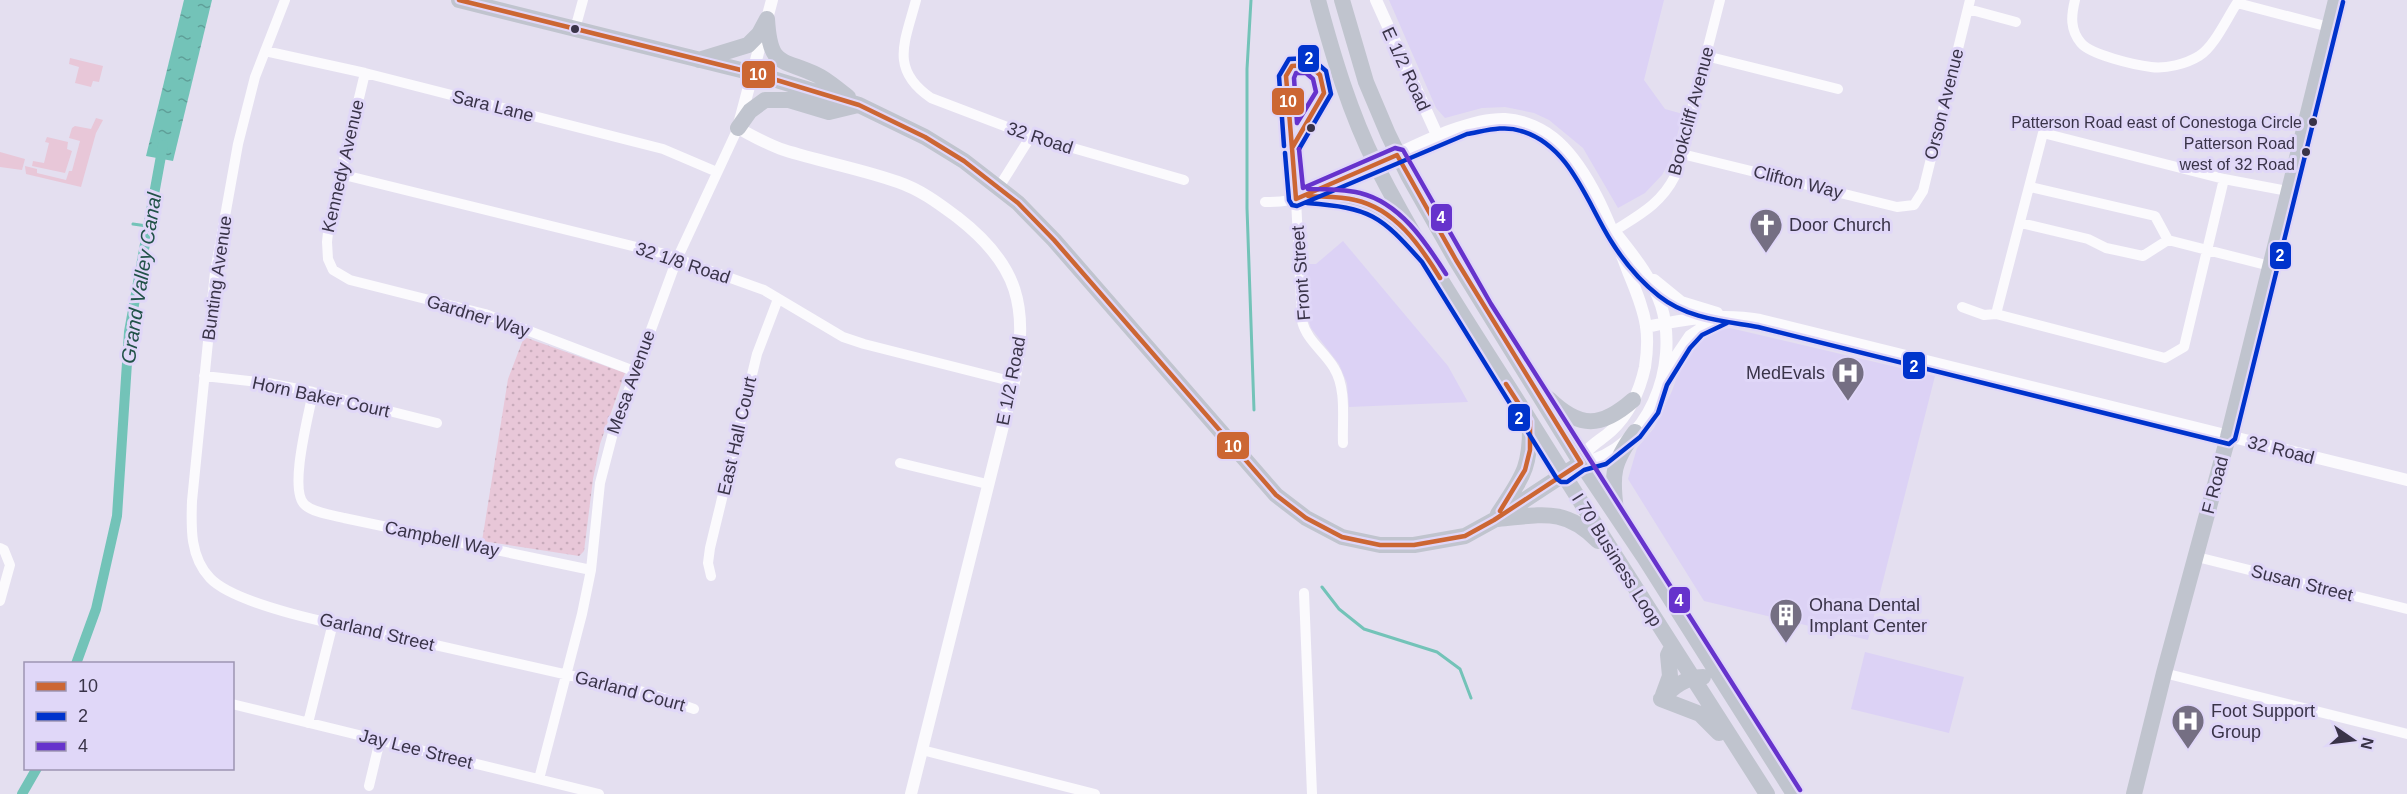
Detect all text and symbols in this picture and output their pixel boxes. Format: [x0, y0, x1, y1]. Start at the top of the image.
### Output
unlabelled marker [569, 23, 581, 35]
street label: E 1/2 Road [1378, 24, 1434, 114]
line badge: 2 [1297, 44, 1320, 73]
street label: Bookcliff Avenue [1664, 44, 1718, 178]
street label: Orson Avenue [1921, 46, 1967, 162]
text: 2 [1305, 50, 1314, 67]
line badge: 10 [741, 60, 776, 89]
text: 10 [749, 66, 767, 83]
street label: Sara Lane [450, 86, 536, 126]
line badge: 10 [1271, 87, 1305, 116]
text: 10 [1279, 93, 1297, 110]
street label: Kennedy Avenue [318, 98, 368, 234]
place label: Patterson Road east of Conestoga Circle [2011, 114, 2302, 131]
marker: Patterson Road east of Conestoga Circle [2307, 116, 2319, 128]
street label: 32 Road [1005, 118, 1075, 158]
unlabelled marker [1305, 122, 1317, 134]
place label: Patterson Road west of 32 Road [2178, 135, 2295, 173]
marker: Patterson Road west of 32 Road [2300, 146, 2312, 158]
street label: Clifton Way [1751, 161, 1845, 203]
water label: Grand Valley Canal [117, 190, 165, 365]
line badge: 4 [1430, 203, 1453, 232]
church icon: Door Church [1748, 207, 1784, 254]
text: 4 [1437, 209, 1446, 226]
street label: Bunting Avenue [198, 214, 236, 342]
place label: Door Church [1789, 215, 1891, 235]
street label: Front Street [1288, 225, 1314, 321]
street label: 32 1/8 Road [633, 238, 733, 288]
line badge: 2 [2269, 241, 2292, 270]
text: 2 [2276, 247, 2285, 264]
street label: Gardner Way [424, 291, 532, 341]
street label: Mesa Avenue [603, 327, 659, 437]
street label: E 1/2 Road [993, 335, 1029, 427]
line badge: 2 [1902, 351, 1926, 380]
hospital icon: MedEvals [1830, 355, 1866, 402]
text: 2 [1910, 358, 1919, 375]
place label: MedEvals [1746, 363, 1825, 383]
street label: Horn Baker Court [250, 373, 392, 421]
street label: East Hall Court [714, 375, 760, 497]
line badge: 2 [1507, 403, 1531, 432]
text: 2 [1515, 410, 1524, 427]
line badge: 10 [1216, 431, 1250, 460]
street label: 32 Road [2246, 432, 2316, 468]
text: 10 [1224, 438, 1242, 455]
street label: F Road [2198, 454, 2232, 516]
street label: I 70 Business Loop [1568, 490, 1666, 630]
street label: Campbell Way [383, 517, 501, 561]
street label: Susan Street [2249, 561, 2355, 605]
line badge: 4 [1668, 586, 1691, 614]
text: 4 [1675, 592, 1684, 609]
place label: Ohana Dental Implant Center [1809, 595, 1927, 636]
building icon: Ohana Dental Implant Center [1768, 597, 1804, 644]
street label: Garland Street [318, 609, 436, 655]
legend [24, 662, 234, 770]
street label: Garland Court [573, 667, 687, 715]
text: 10 [78, 676, 98, 696]
place label: Foot Support Group [2211, 701, 2315, 742]
hospital icon: Foot Support Group [2170, 703, 2206, 750]
text: 2 [78, 706, 88, 726]
north arrow [2323, 710, 2383, 770]
street label: Jay Lee Street [357, 725, 475, 773]
text: 4 [78, 736, 88, 756]
text: N [2357, 736, 2377, 751]

